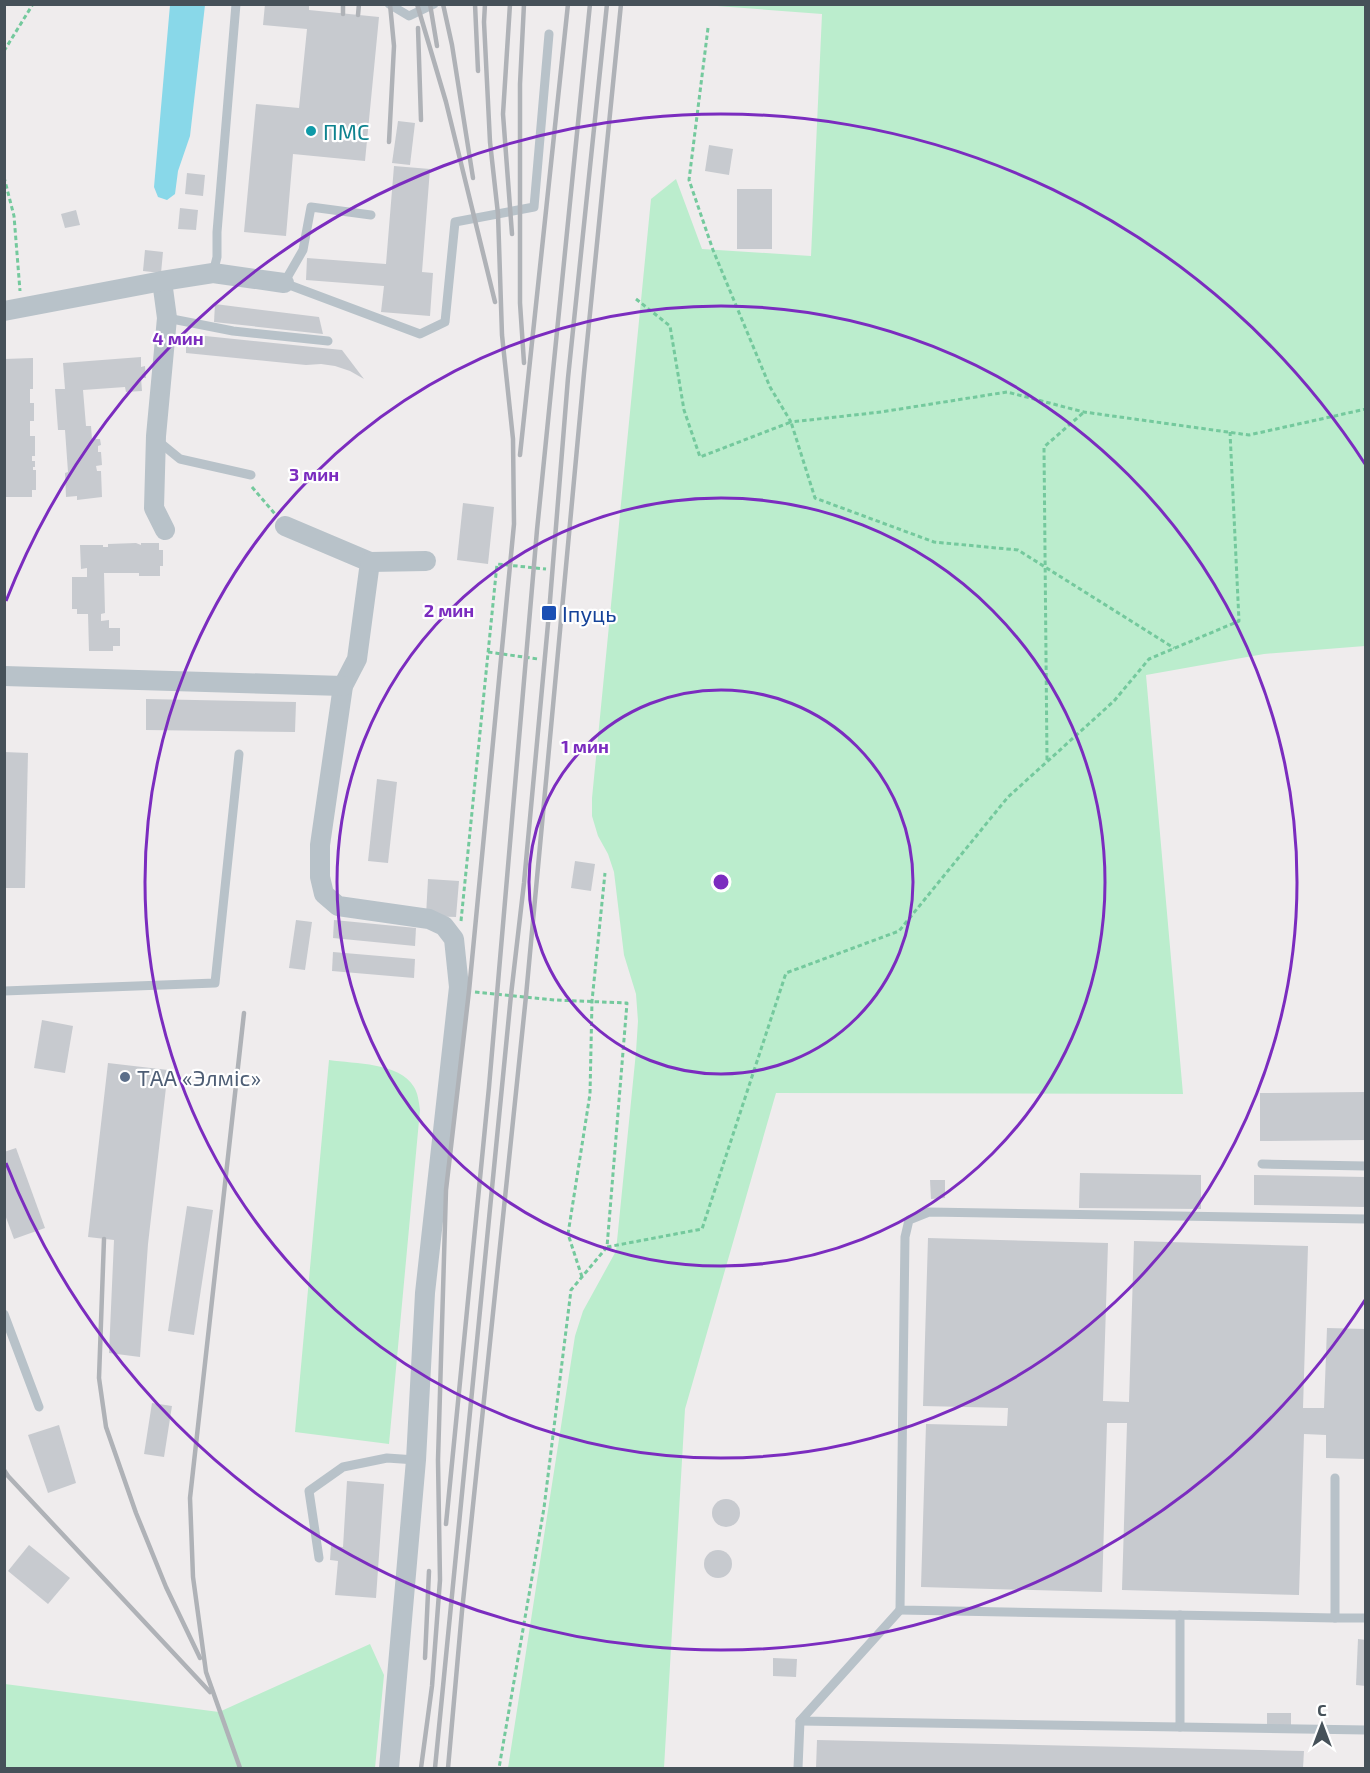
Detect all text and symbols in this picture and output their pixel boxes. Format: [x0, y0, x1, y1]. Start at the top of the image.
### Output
place label: ПМС [323, 118, 370, 144]
marker: ПМС [304, 124, 318, 138]
text: 4 мин [152, 327, 204, 349]
text: 3 мин [289, 463, 339, 485]
text: 2 мин [424, 599, 474, 621]
place label: Іпуць [562, 600, 617, 627]
marker: Іпуць [540, 604, 558, 622]
text: 1 мин [561, 735, 609, 757]
centre of rings [711, 872, 731, 892]
place label: ТАА «Элміс» [137, 1064, 261, 1090]
marker: ТАА «Элміс» [118, 1070, 132, 1084]
north arrow [1292, 1695, 1352, 1755]
text: С [1317, 1700, 1327, 1719]

